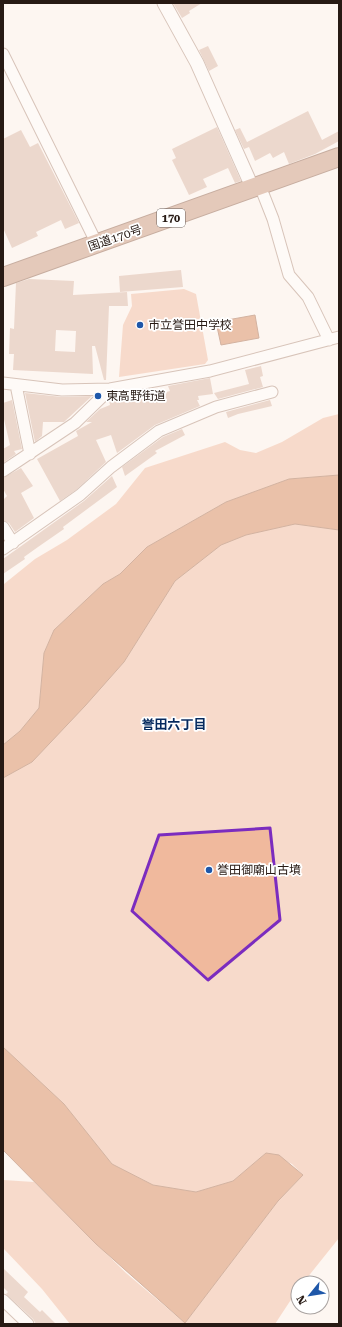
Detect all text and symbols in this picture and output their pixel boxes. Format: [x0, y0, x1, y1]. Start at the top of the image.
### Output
road number: 170 [157, 209, 185, 227]
street label: 国道170号 [86, 222, 144, 254]
place label: 市立誉田中学校 [148, 318, 232, 332]
marker: 市立誉田中学校 [135, 320, 145, 330]
place label: 東高野街道 [106, 389, 166, 403]
marker: 東高野街道 [93, 391, 103, 401]
district label: 誉田六丁目 [141, 717, 207, 732]
place label: 誉田御廟山古墳 [217, 863, 301, 877]
marker: 誉田御廟山古墳 [204, 865, 214, 875]
north arrow [290, 1275, 330, 1315]
text: N [294, 1292, 310, 1307]

